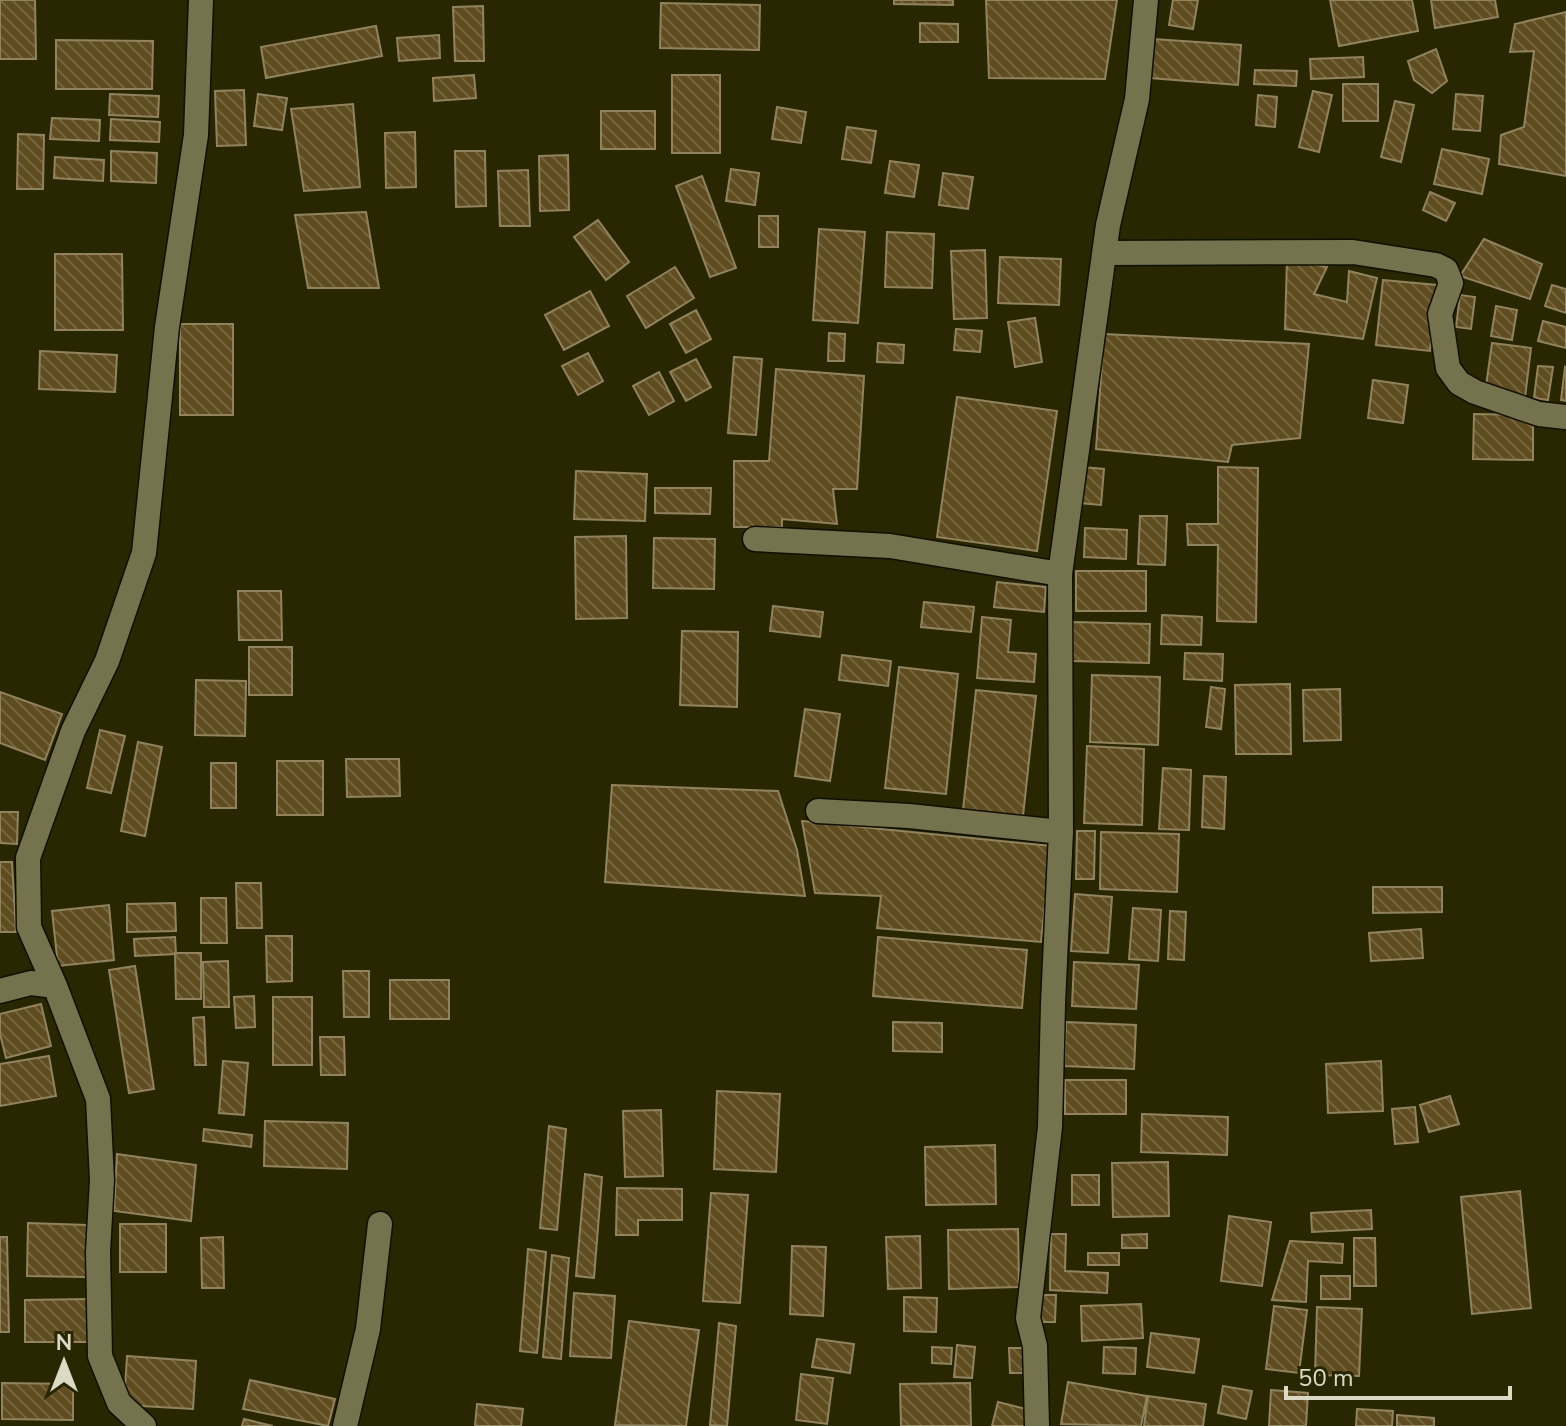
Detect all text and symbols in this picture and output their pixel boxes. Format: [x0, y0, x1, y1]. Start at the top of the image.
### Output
north arrow [24, 1322, 104, 1402]
text: N [56, 1328, 72, 1358]
scale bar [1286, 1350, 1510, 1400]
text: 50 m [1298, 1362, 1354, 1394]

